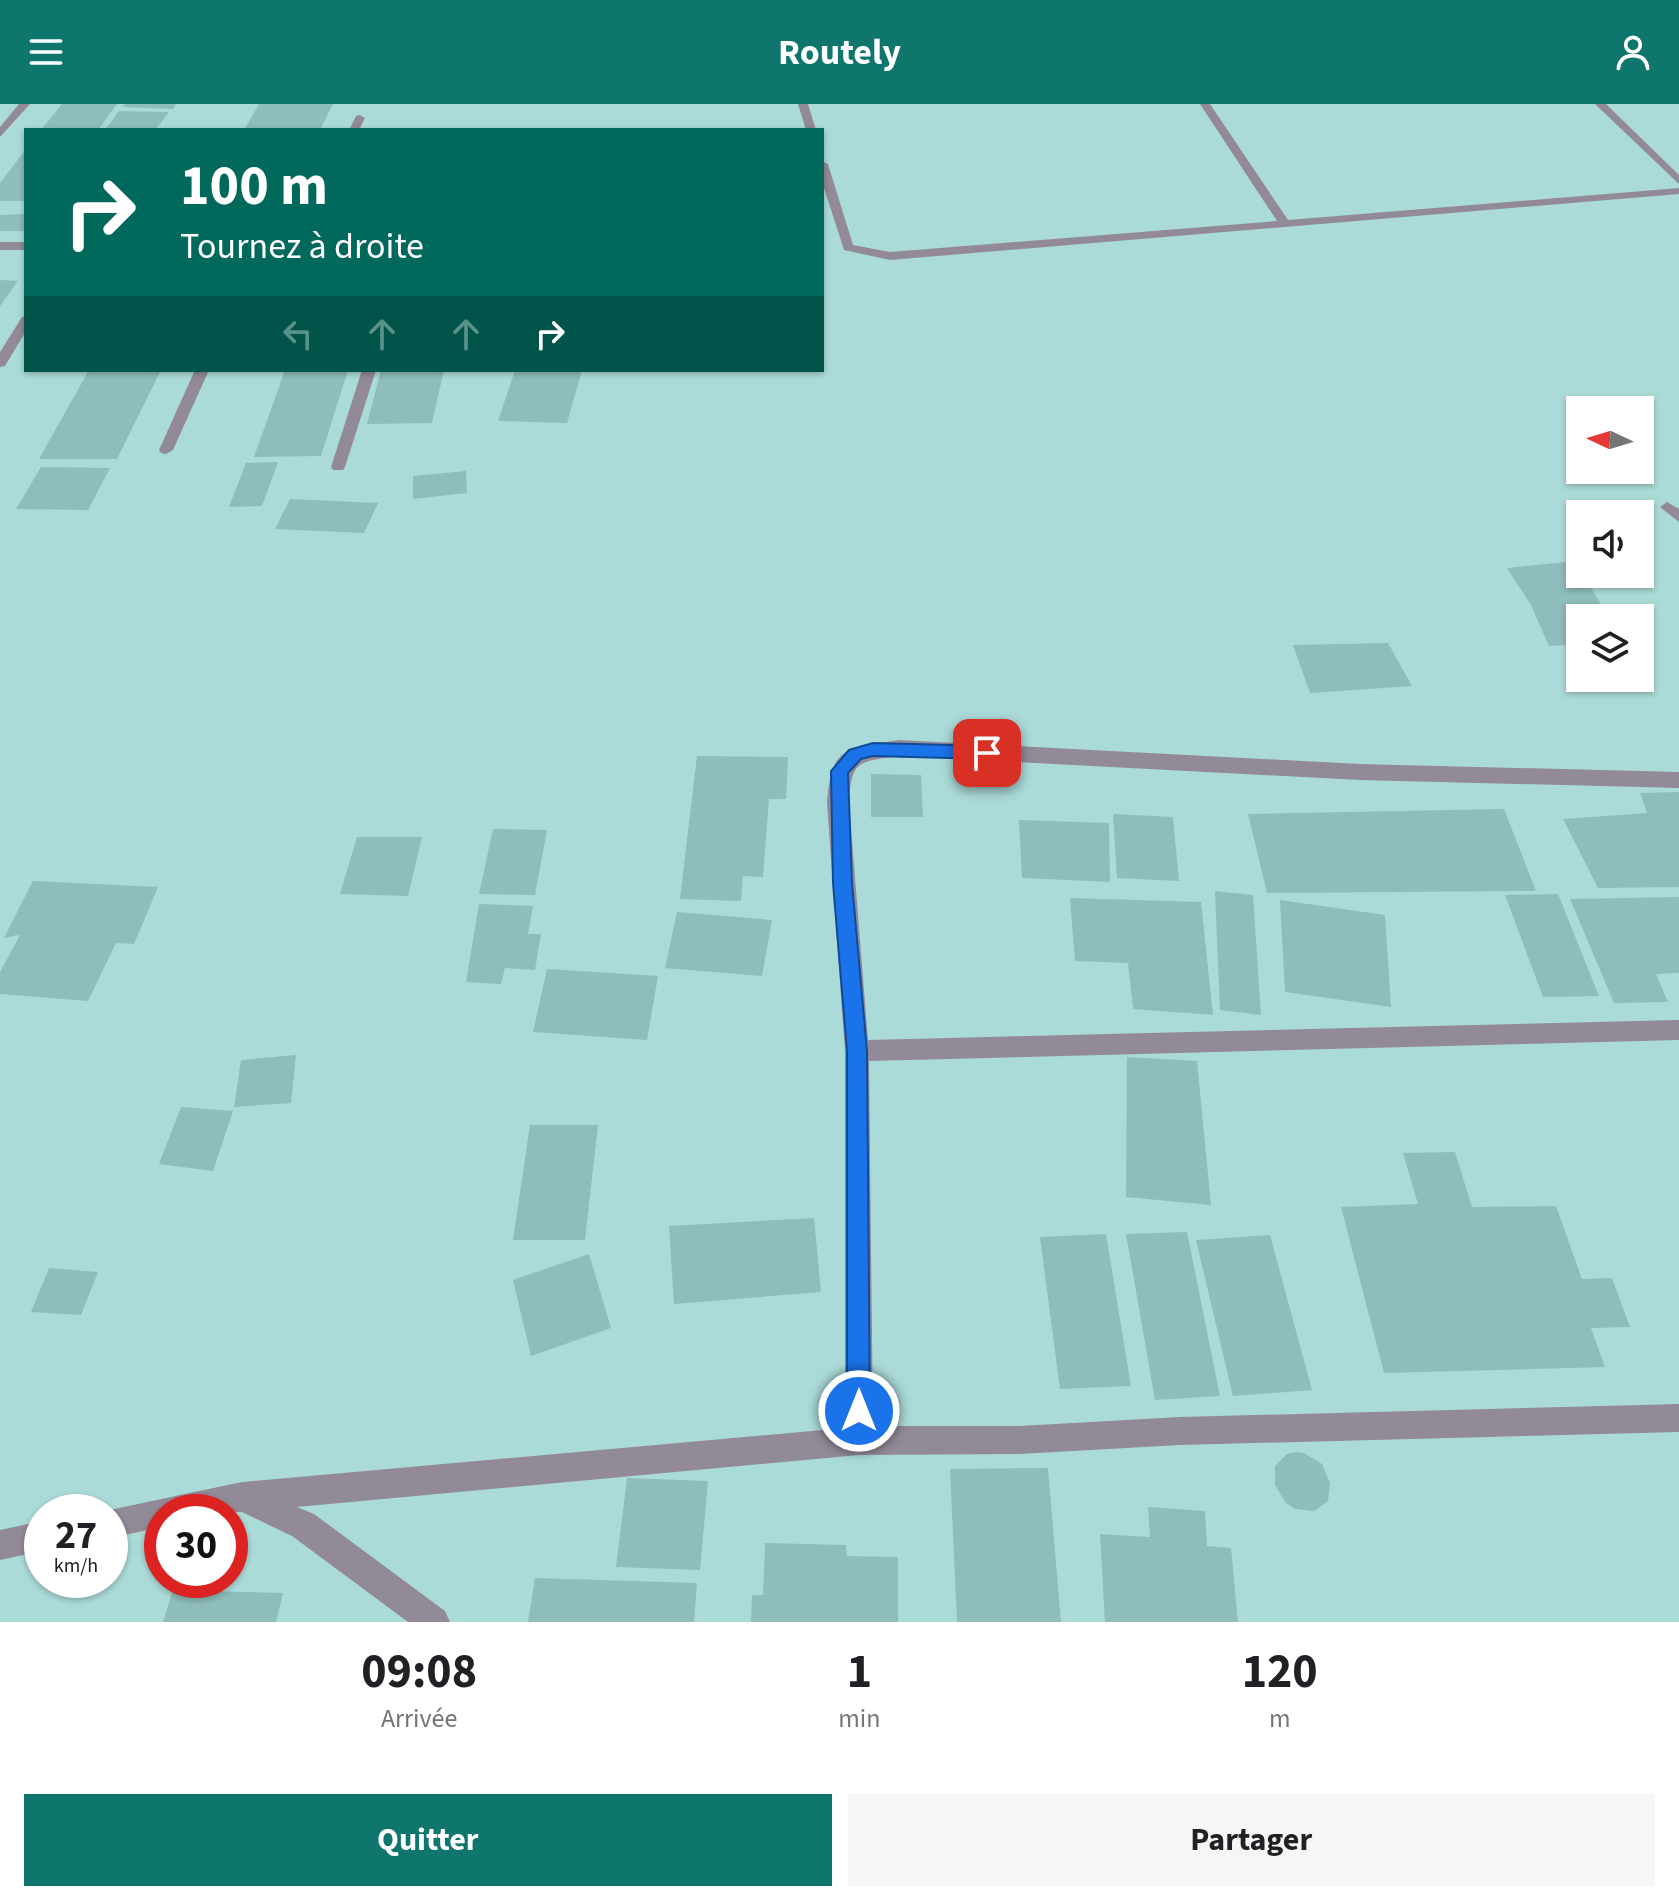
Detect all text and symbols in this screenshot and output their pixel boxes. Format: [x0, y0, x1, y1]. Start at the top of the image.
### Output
text: Routely [778, 27, 901, 78]
icon: menu [24, 30, 68, 74]
icon: person [1611, 30, 1655, 74]
text: 100 m [180, 147, 328, 226]
icon: right [48, 160, 152, 264]
text: Tournez à droite [180, 221, 424, 272]
icon: left [276, 312, 320, 356]
icon: ahead [360, 312, 404, 356]
icon: ahead [444, 312, 488, 356]
icon: right [528, 312, 572, 356]
north arrow [1566, 396, 1654, 484]
map controls [1566, 396, 1654, 692]
button: sound [1566, 500, 1654, 588]
button: layers [1566, 604, 1654, 692]
pin [953, 719, 1021, 787]
icon: arrive [965, 731, 1009, 775]
position arrow [817, 1369, 901, 1453]
speed limit sign: 30 [144, 1494, 248, 1598]
text: 27 [55, 1507, 97, 1564]
text: km/h [54, 1552, 98, 1580]
text: 09:08 [361, 1638, 477, 1706]
text: 1 [847, 1638, 872, 1706]
text: 120 [1242, 1638, 1318, 1706]
text: Arrivée [381, 1700, 457, 1737]
text: min [838, 1700, 880, 1737]
text: m [1269, 1700, 1290, 1737]
button: Quitter [24, 1794, 832, 1886]
button: Partager [848, 1794, 1655, 1886]

